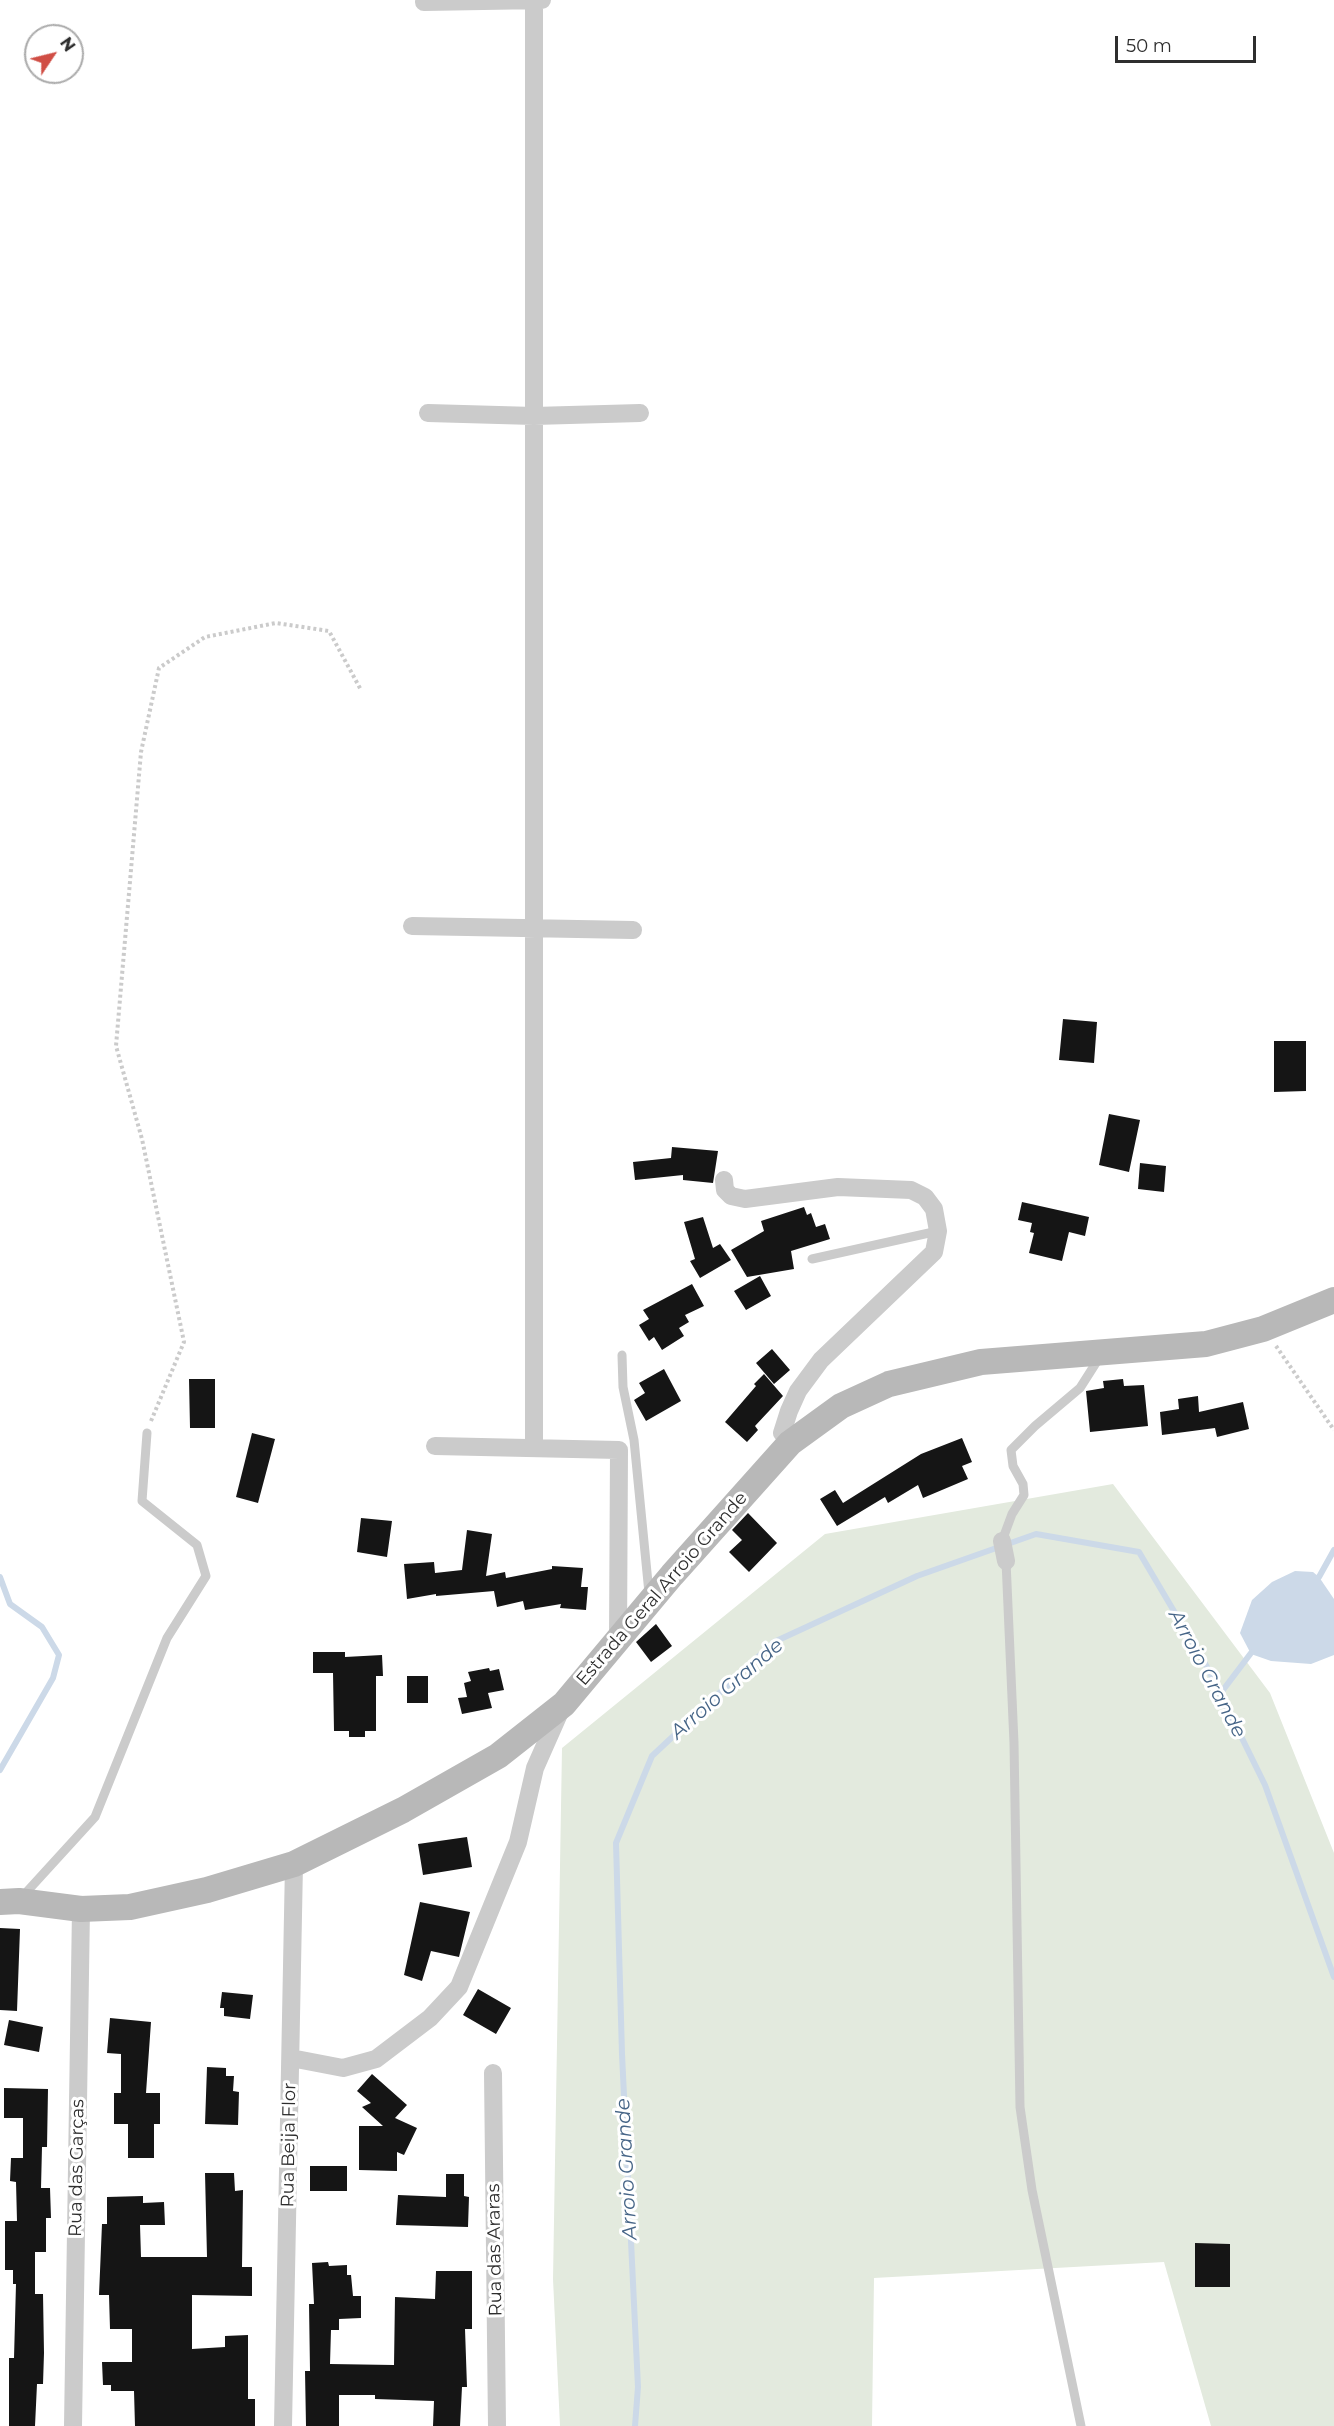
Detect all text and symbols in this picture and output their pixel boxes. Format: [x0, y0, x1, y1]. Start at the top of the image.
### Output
north arrow [24, 24, 84, 84]
scale bar [1118, 24, 1259, 62]
text: N [56, 34, 79, 55]
text: 50 m [1126, 35, 1172, 57]
street label: Estrada Geral Arroio Grande [572, 1488, 752, 1690]
water label: Arroio Grande [1163, 1606, 1251, 1742]
water label: Arroio Grande [666, 1633, 788, 1745]
street label: Rua Beija Flor [277, 2082, 301, 2208]
water label: Arroio Grande [611, 2098, 643, 2240]
street label: Rua das Garças [65, 2099, 89, 2237]
street label: Rua das Araras [483, 2183, 507, 2317]

